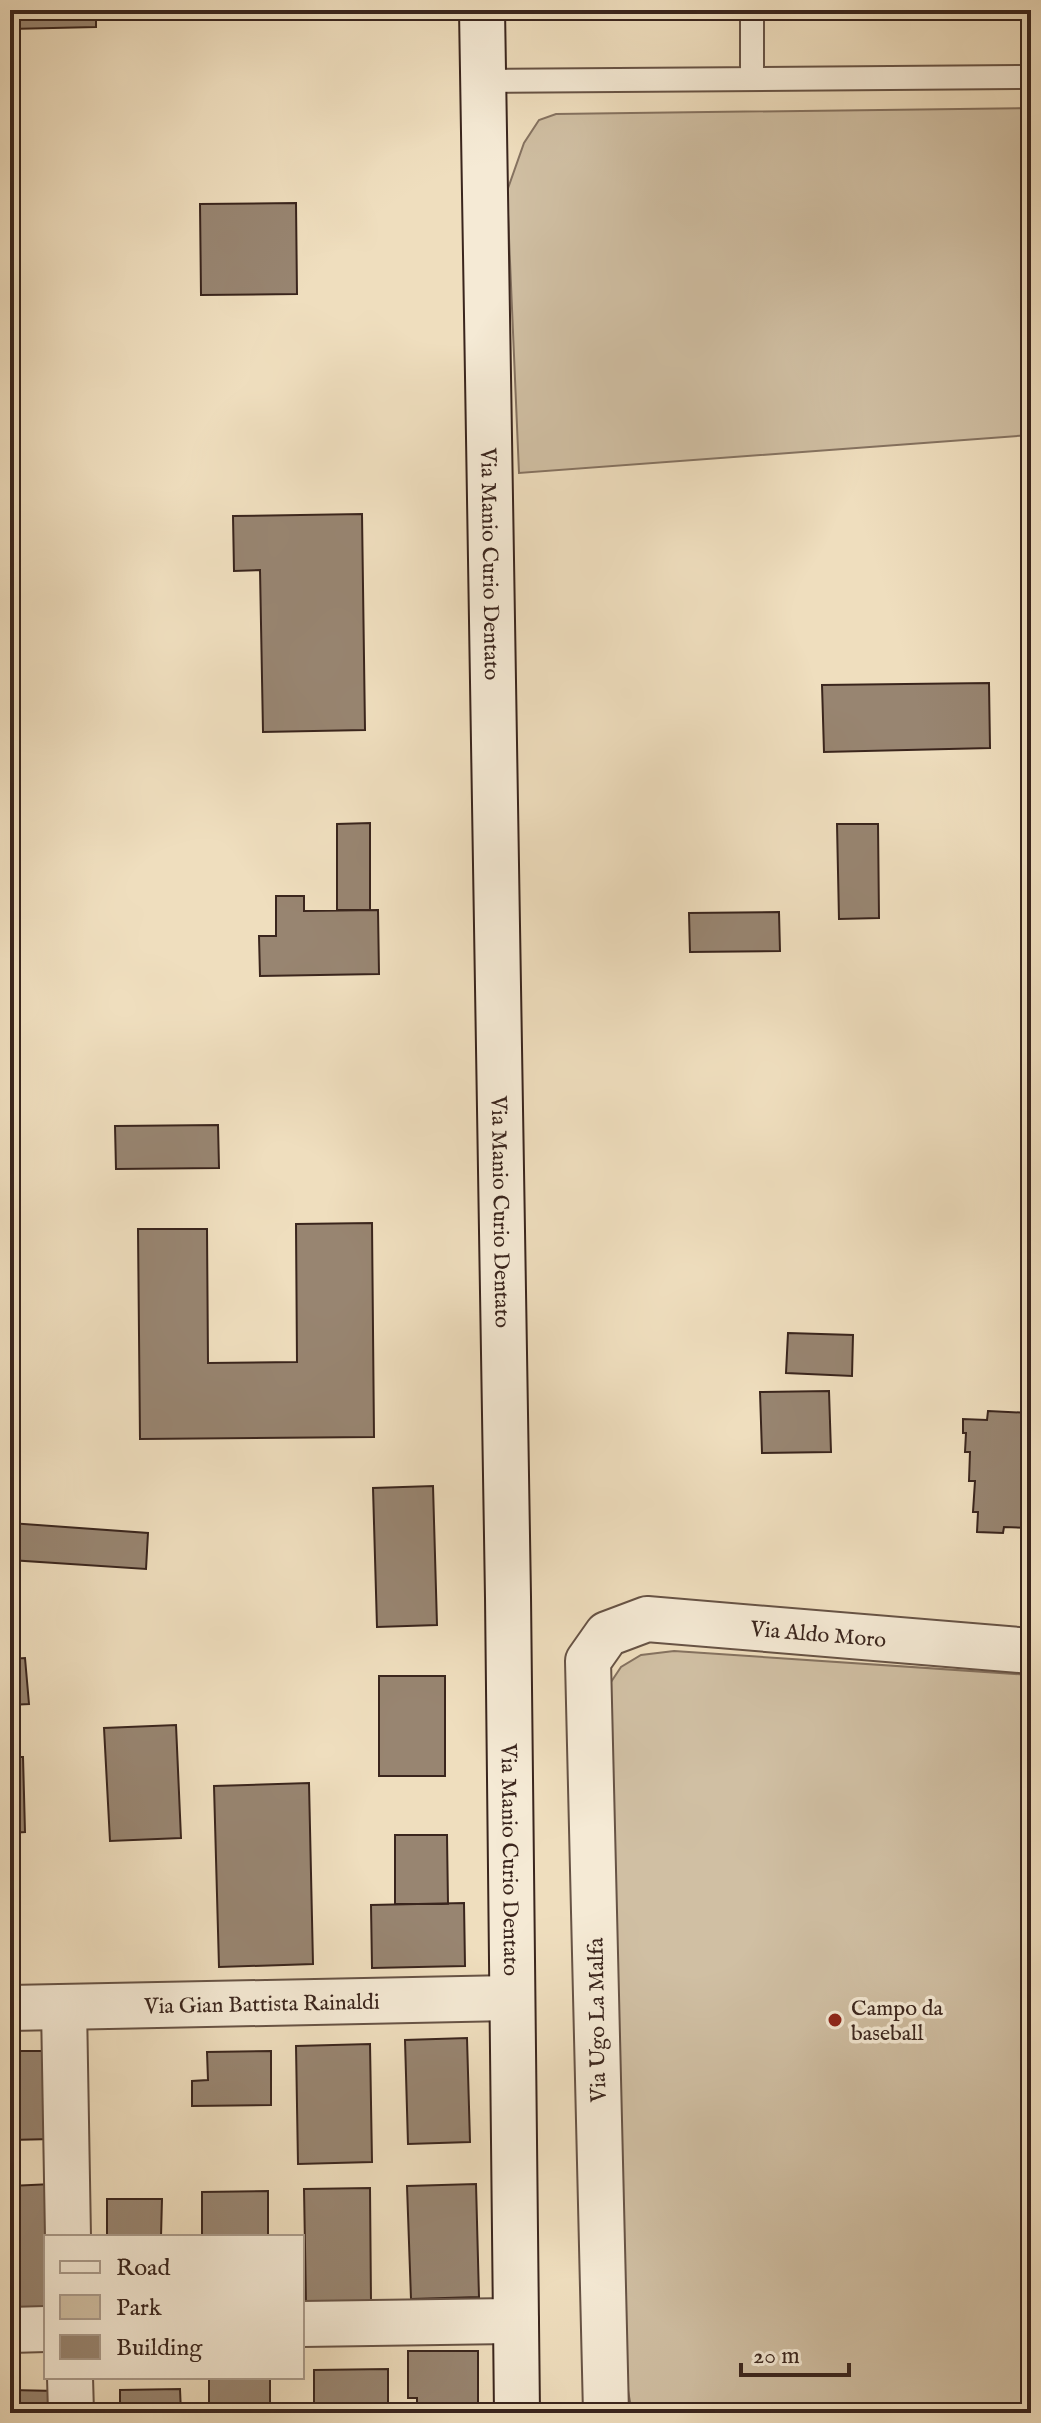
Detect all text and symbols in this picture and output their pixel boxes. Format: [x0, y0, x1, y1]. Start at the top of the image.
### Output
street label: Via Manio Curio Dentato [473, 446, 505, 681]
street label: Via Manio Curio Dentato [484, 1094, 516, 1329]
street label: Via Aldo Moro [748, 1616, 887, 1655]
street label: Via Manio Curio Dentato [494, 1742, 524, 1976]
street label: Via Ugo La Malfa [583, 1937, 613, 2104]
street label: Via Gian Battista Rainaldi [143, 1989, 380, 2021]
place label: Campo da baseball [851, 1995, 944, 2048]
marker: Campo da baseball [826, 2011, 844, 2029]
legend [44, 2235, 304, 2379]
text: Road [116, 2253, 170, 2284]
text: Park [116, 2293, 162, 2324]
scale bar [741, 2327, 849, 2377]
text: Building [116, 2333, 203, 2364]
text: 20 m [753, 2341, 800, 2372]

